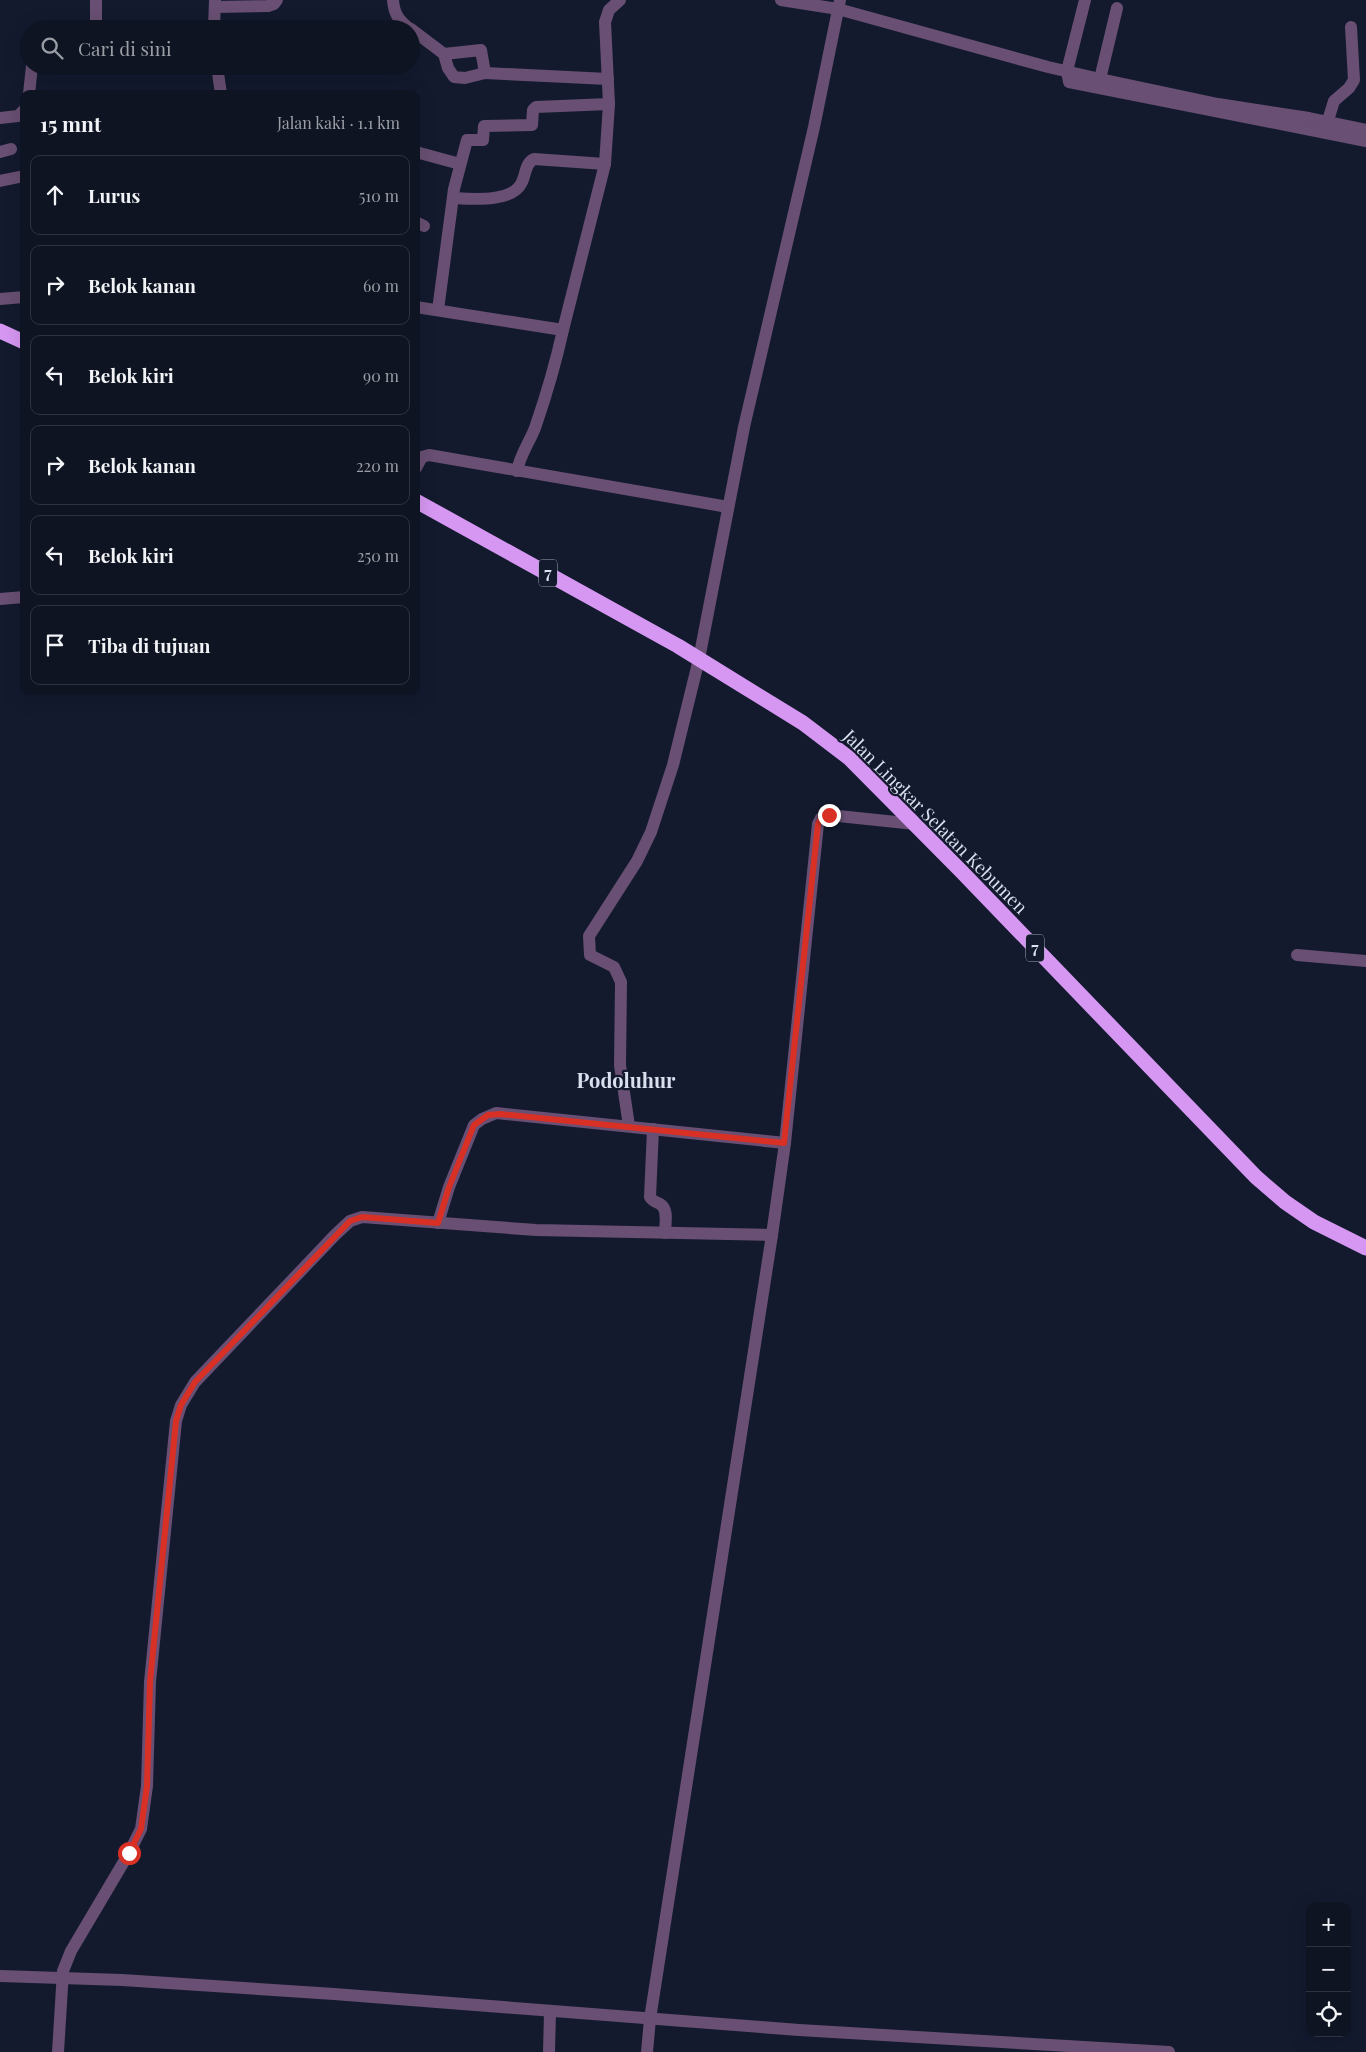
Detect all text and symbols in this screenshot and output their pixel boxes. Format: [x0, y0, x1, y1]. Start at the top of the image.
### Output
search box [20, 20, 420, 75]
icon: search [38, 34, 66, 62]
text: Cari di sini [78, 35, 172, 61]
text: 15 mnt [40, 109, 101, 137]
text: Jalan kaki · 1.1 km [277, 112, 400, 133]
icon: ahead [41, 181, 69, 209]
text: Lurus [88, 182, 140, 208]
text: 510 m [359, 185, 399, 206]
icon: right [41, 271, 69, 299]
text: Belok kanan [88, 272, 196, 298]
text: 60 m [363, 275, 399, 296]
icon: left [41, 361, 69, 389]
text: Belok kiri [88, 362, 174, 388]
text: 90 m [363, 365, 399, 386]
icon: right [41, 451, 69, 479]
text: Belok kanan [88, 452, 196, 478]
text: 220 m [356, 455, 399, 476]
icon: left [41, 541, 69, 569]
text: Belok kiri [88, 542, 174, 568]
text: 250 m [357, 545, 399, 566]
road number: 7 [539, 560, 557, 586]
icon: arrive [41, 631, 69, 659]
text: Tiba di tujuan [88, 632, 210, 658]
street label: Jalan Lingkar Selatan Kebumen [838, 723, 1033, 919]
route end [818, 804, 841, 827]
road number: 7 [1026, 934, 1044, 961]
district label: Podoluhur [577, 1066, 676, 1093]
route start [118, 1842, 141, 1865]
map controls [1306, 1902, 1351, 2037]
button: + [1306, 1902, 1351, 1947]
button: − [1306, 1947, 1351, 1992]
button: locate [1306, 1992, 1351, 2037]

